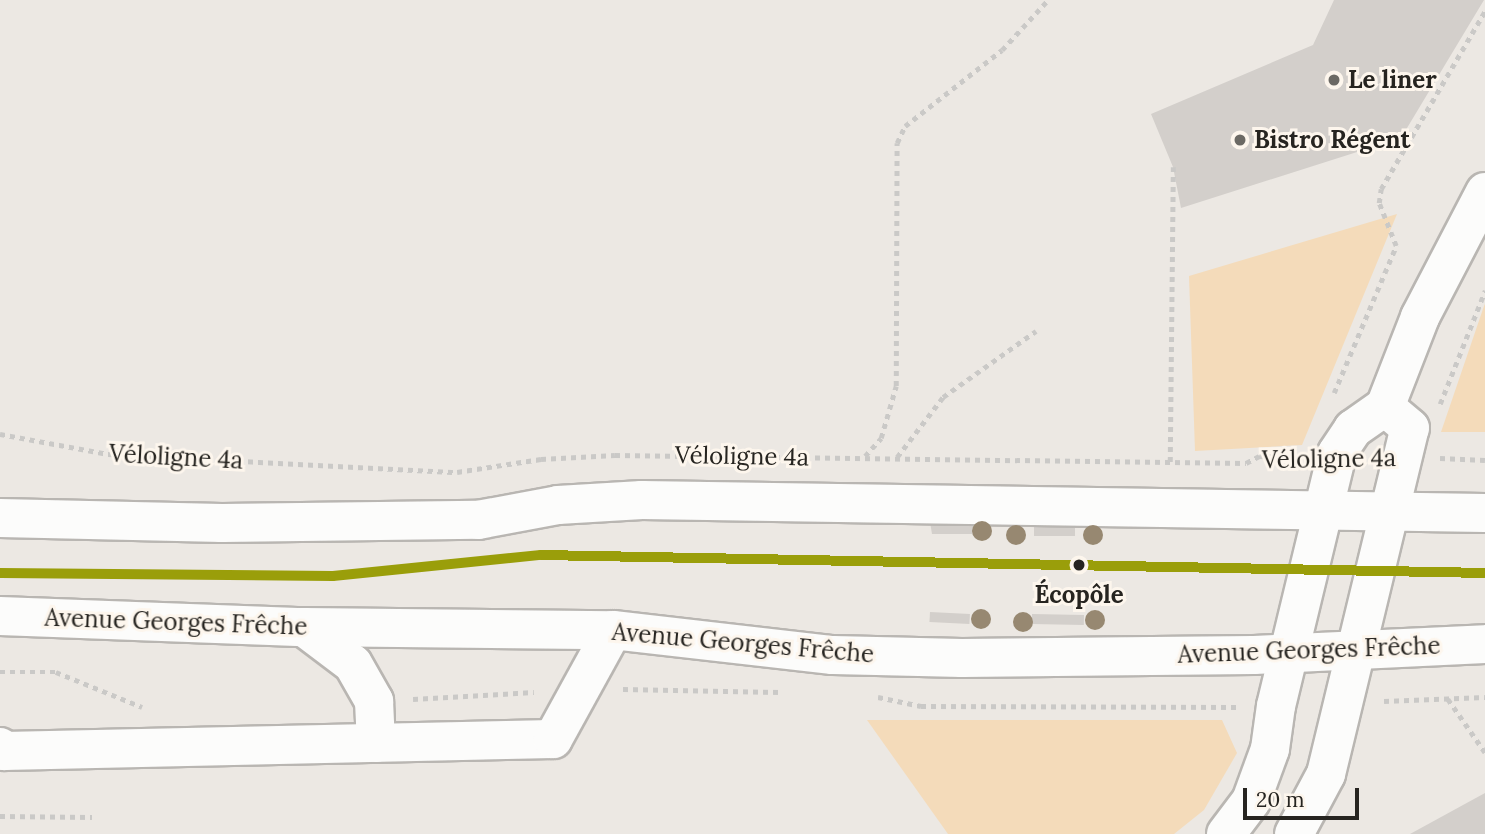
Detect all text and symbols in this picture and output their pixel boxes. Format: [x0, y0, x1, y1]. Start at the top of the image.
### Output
place label: Le liner [1348, 66, 1437, 94]
marker: Le liner [1326, 72, 1342, 88]
place label: Bistro Régent [1254, 126, 1410, 154]
marker: Bistro Régent [1232, 132, 1248, 148]
street label: Véloligne 4a [108, 439, 244, 475]
street label: Véloligne 4a [675, 440, 809, 472]
street label: Véloligne 4a [1262, 443, 1396, 475]
marker: Écopôle [1067, 553, 1091, 577]
place label: Écopôle [1034, 581, 1124, 609]
street label: Avenue Georges Frêche [44, 603, 308, 641]
street label: Avenue Georges Frêche [611, 617, 875, 669]
street label: Avenue Georges Frêche [1177, 631, 1441, 669]
scale bar [1247, 774, 1362, 818]
text: 20 m [1256, 786, 1305, 813]

